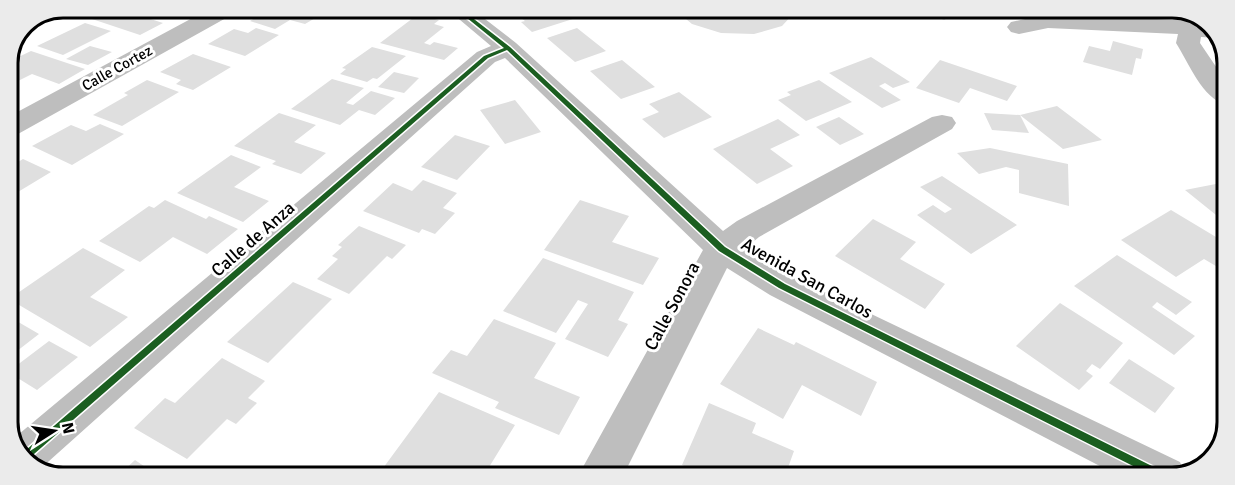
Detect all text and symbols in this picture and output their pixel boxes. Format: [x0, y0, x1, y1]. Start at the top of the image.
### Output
street label: Calle Cortez [79, 41, 156, 95]
street label: Calle de Anza [207, 197, 299, 281]
street label: Avenida San Carlos [737, 233, 877, 323]
street label: Calle Sonora [639, 258, 705, 354]
north arrow [24, 401, 84, 461]
text: N [57, 421, 79, 436]

